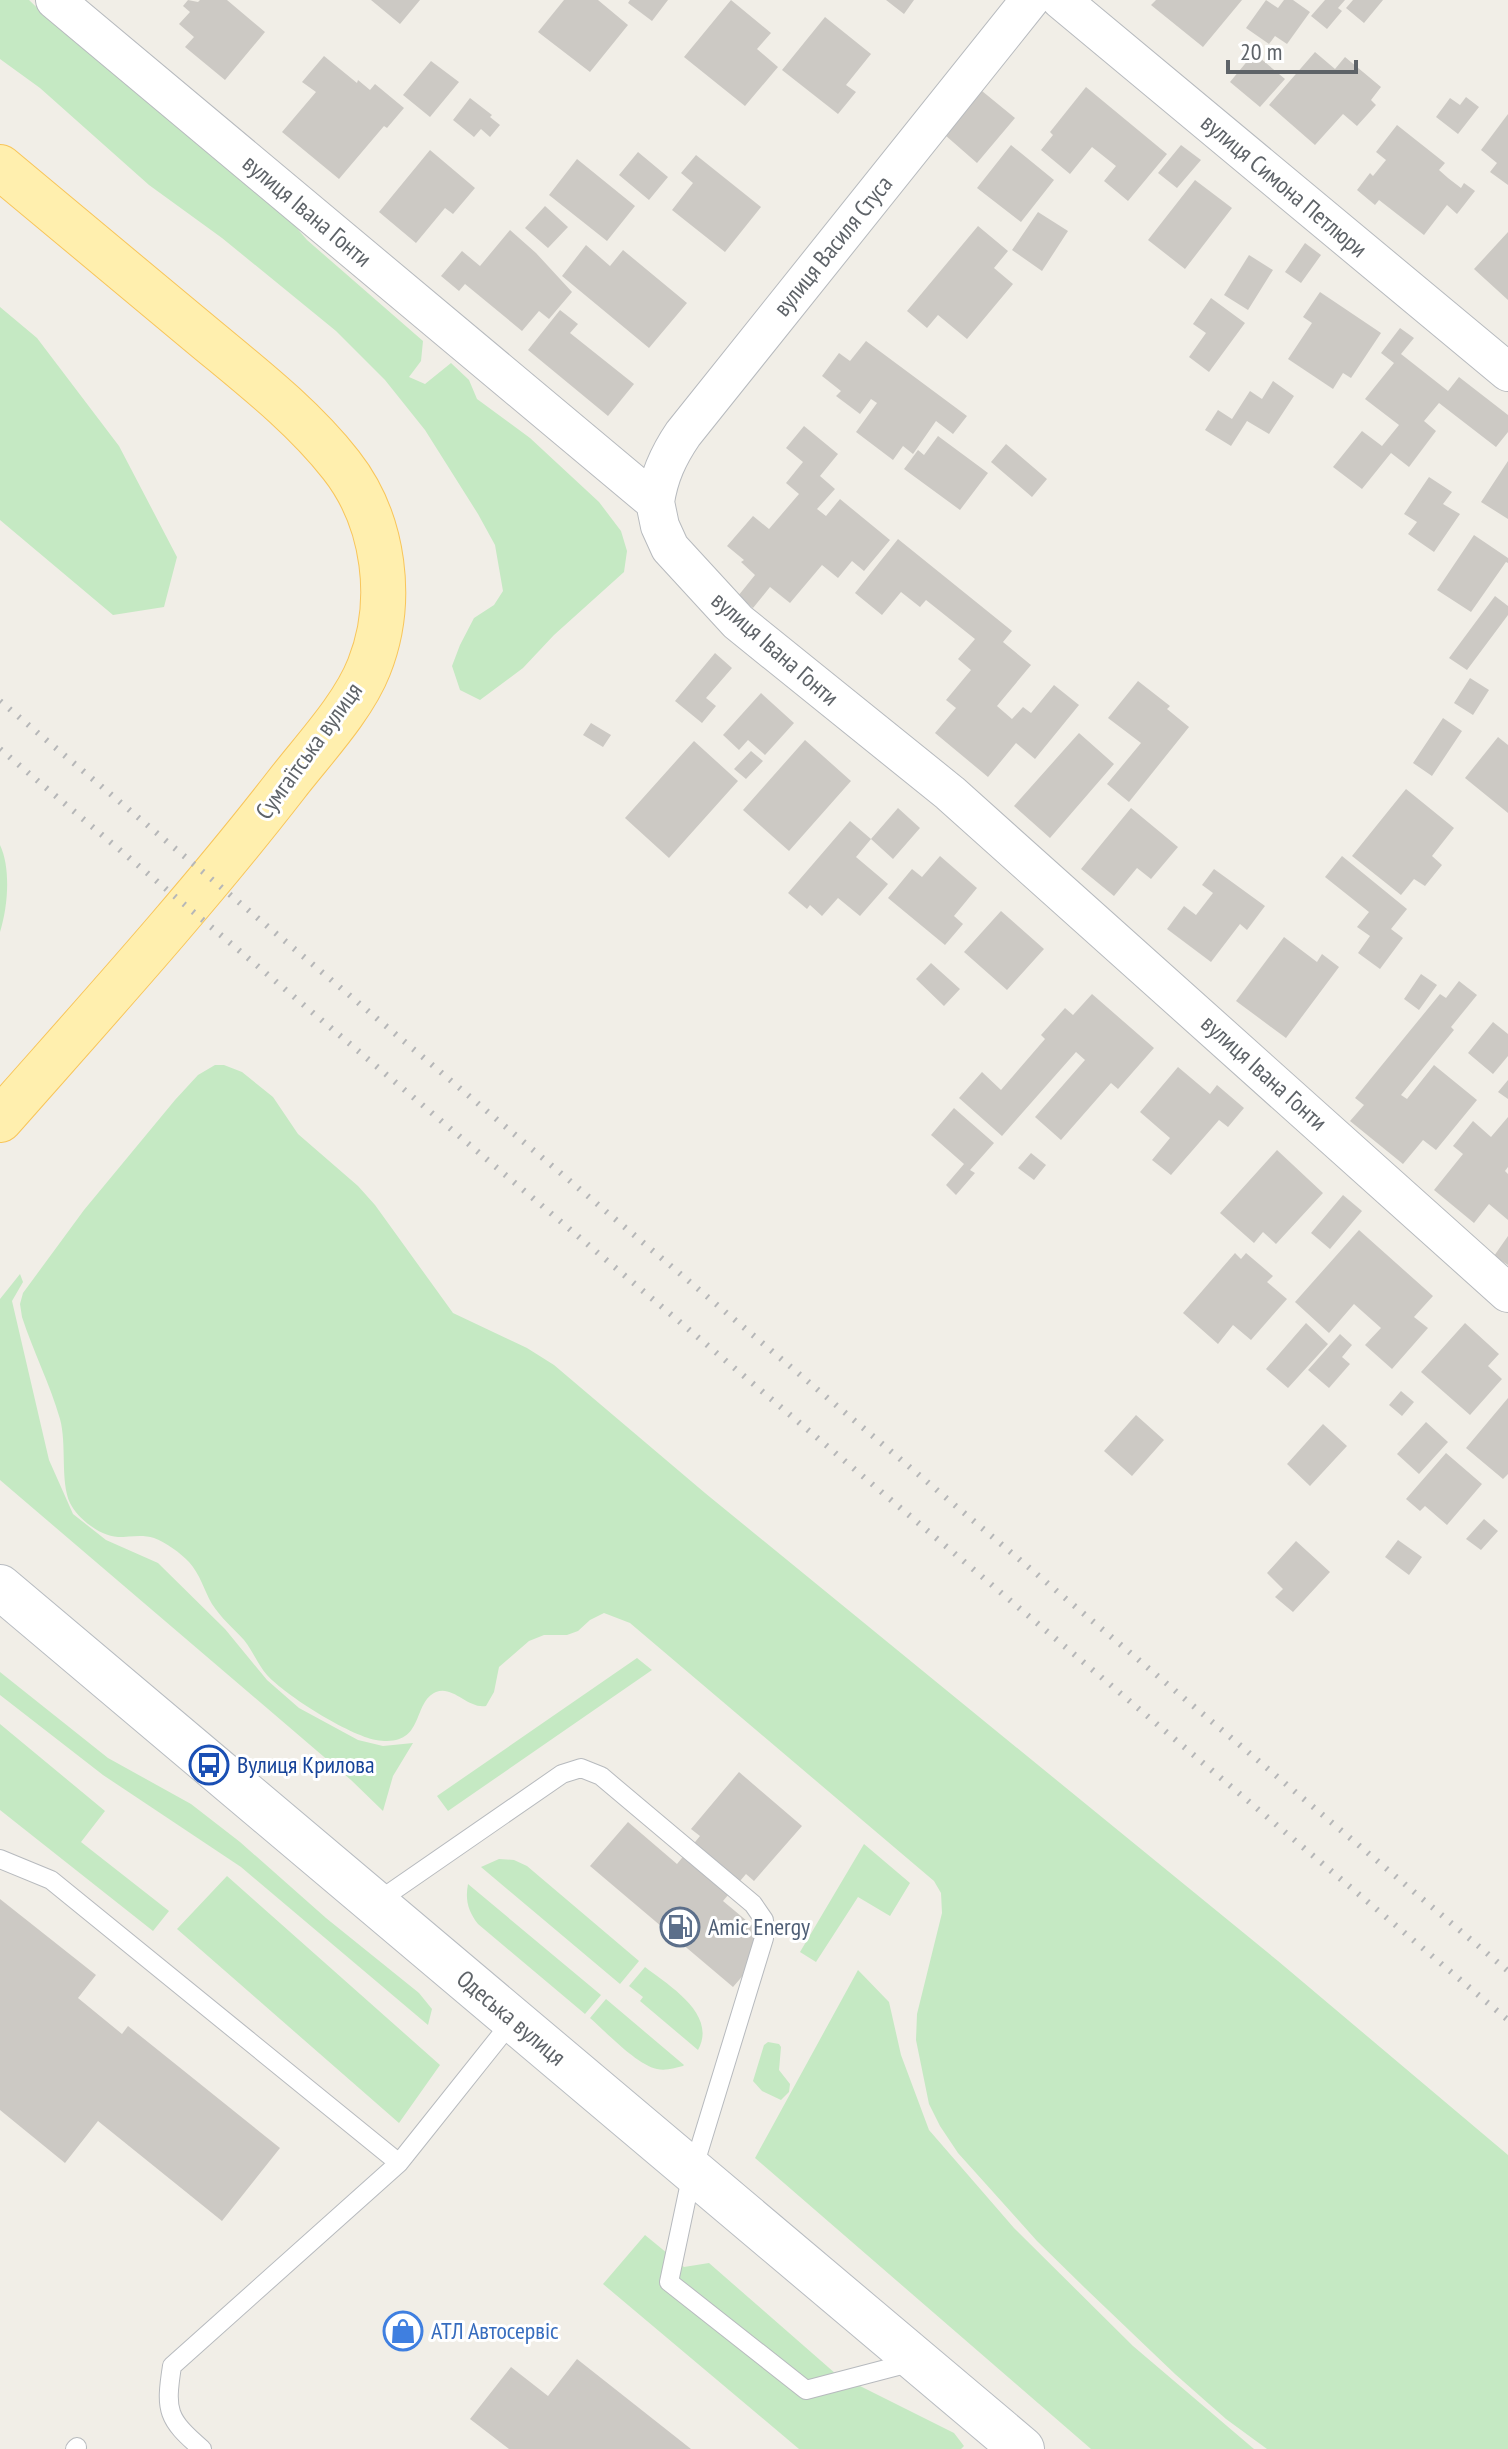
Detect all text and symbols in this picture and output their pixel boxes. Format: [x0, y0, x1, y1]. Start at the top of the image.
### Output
scale bar [1228, 24, 1356, 74]
text: 20 m [1240, 36, 1282, 67]
street label: вулиця Симона Петлюри [1195, 107, 1374, 264]
street label: вулиця Івана Гонти [236, 148, 378, 274]
street label: вулиця Василя Стуса [766, 169, 899, 322]
street label: вулиця Івана Гонти [705, 585, 846, 712]
street label: Сумгаїтська вулиця [248, 676, 369, 825]
street label: вулиця Івана Гонти [1195, 1008, 1334, 1137]
bus stop icon: Вулиця Крилова [188, 1744, 230, 1786]
place label: Вулиця Крилова [237, 1749, 375, 1780]
fuel station icon: Amic Energy [659, 1906, 701, 1948]
place label: Amic Energy [708, 1911, 810, 1942]
street label: Одеська вулиця [450, 1963, 572, 2072]
shop icon: АТЛ Автосервіс [382, 2310, 424, 2352]
place label: АТЛ Автосервіс [431, 2315, 559, 2346]

